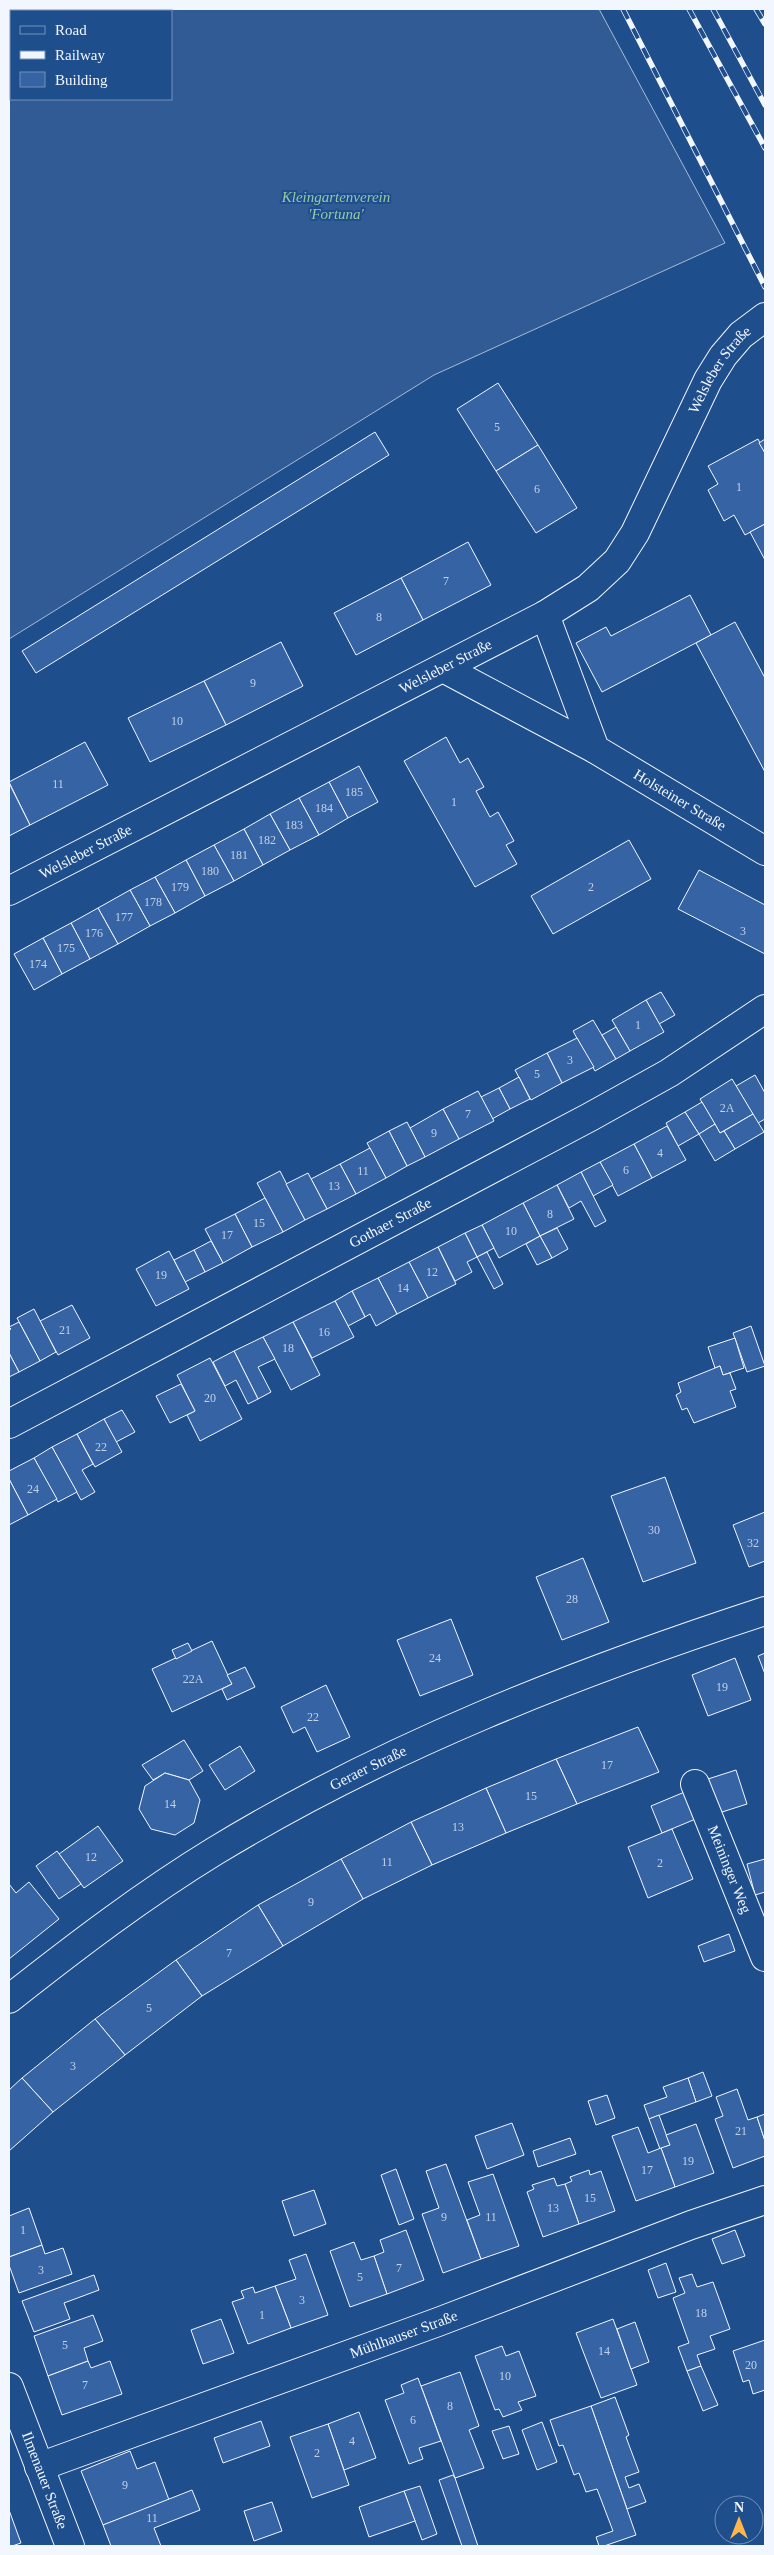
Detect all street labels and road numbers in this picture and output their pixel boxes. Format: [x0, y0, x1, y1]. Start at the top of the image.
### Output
street label: Welsleber Straße [685, 323, 754, 416]
street label: Welsleber Straße [397, 636, 495, 697]
street label: Holsteiner Straße [631, 766, 729, 834]
street label: Welsleber Straße [37, 821, 135, 882]
street label: Gothaer Straße [346, 1194, 434, 1251]
street label: Geraer Straße [327, 1742, 409, 1793]
street label: Meininger Weg [705, 1823, 755, 1916]
street label: Mühlhauser Straße [347, 2307, 460, 2361]
street label: Ilmenauer Straße [19, 2429, 71, 2532]

